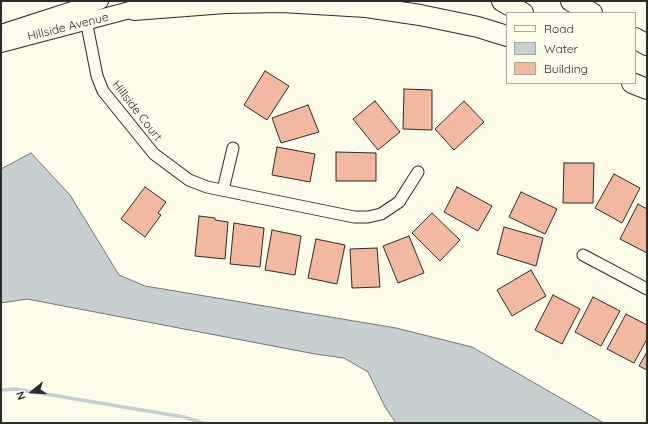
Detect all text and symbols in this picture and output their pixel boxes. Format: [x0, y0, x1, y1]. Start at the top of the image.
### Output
street label: Hillside Avenue [26, 10, 110, 44]
legend [506, 12, 636, 84]
text: Road [544, 21, 574, 36]
text: Water [544, 41, 578, 56]
text: Building [544, 61, 588, 76]
street label: Hillside Court [109, 78, 165, 144]
north arrow [12, 372, 52, 412]
text: N [13, 390, 28, 402]

